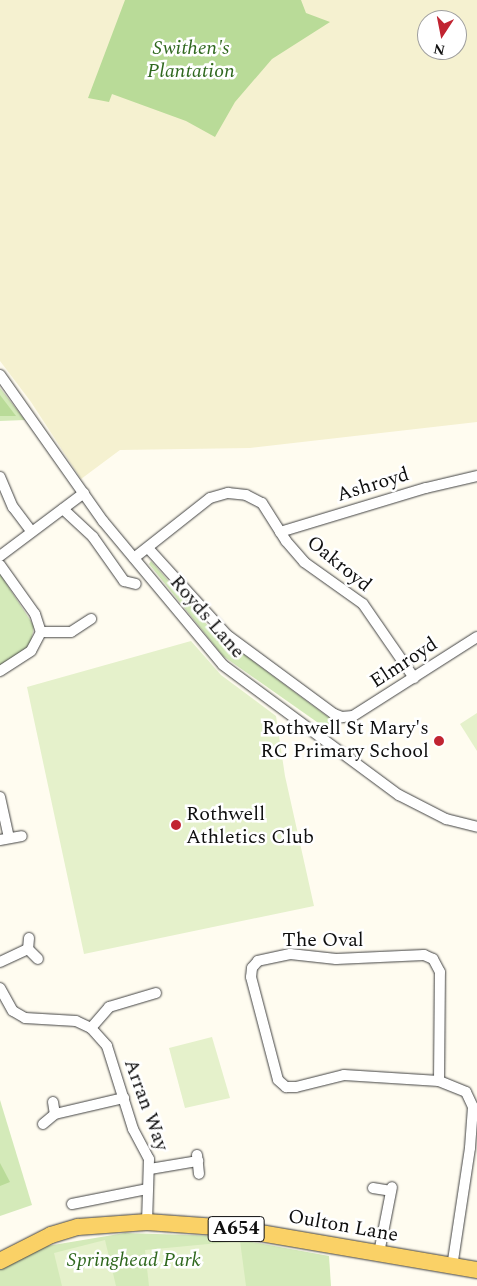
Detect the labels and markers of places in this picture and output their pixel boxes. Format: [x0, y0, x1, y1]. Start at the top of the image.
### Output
place label: Rothwell St Mary's RC Primary School [260, 717, 429, 764]
marker: Rothwell St Mary's RC Primary School [433, 735, 445, 747]
place label: Rothwell Athletics Club [186, 802, 314, 849]
marker: Rothwell Athletics Club [170, 819, 182, 831]

